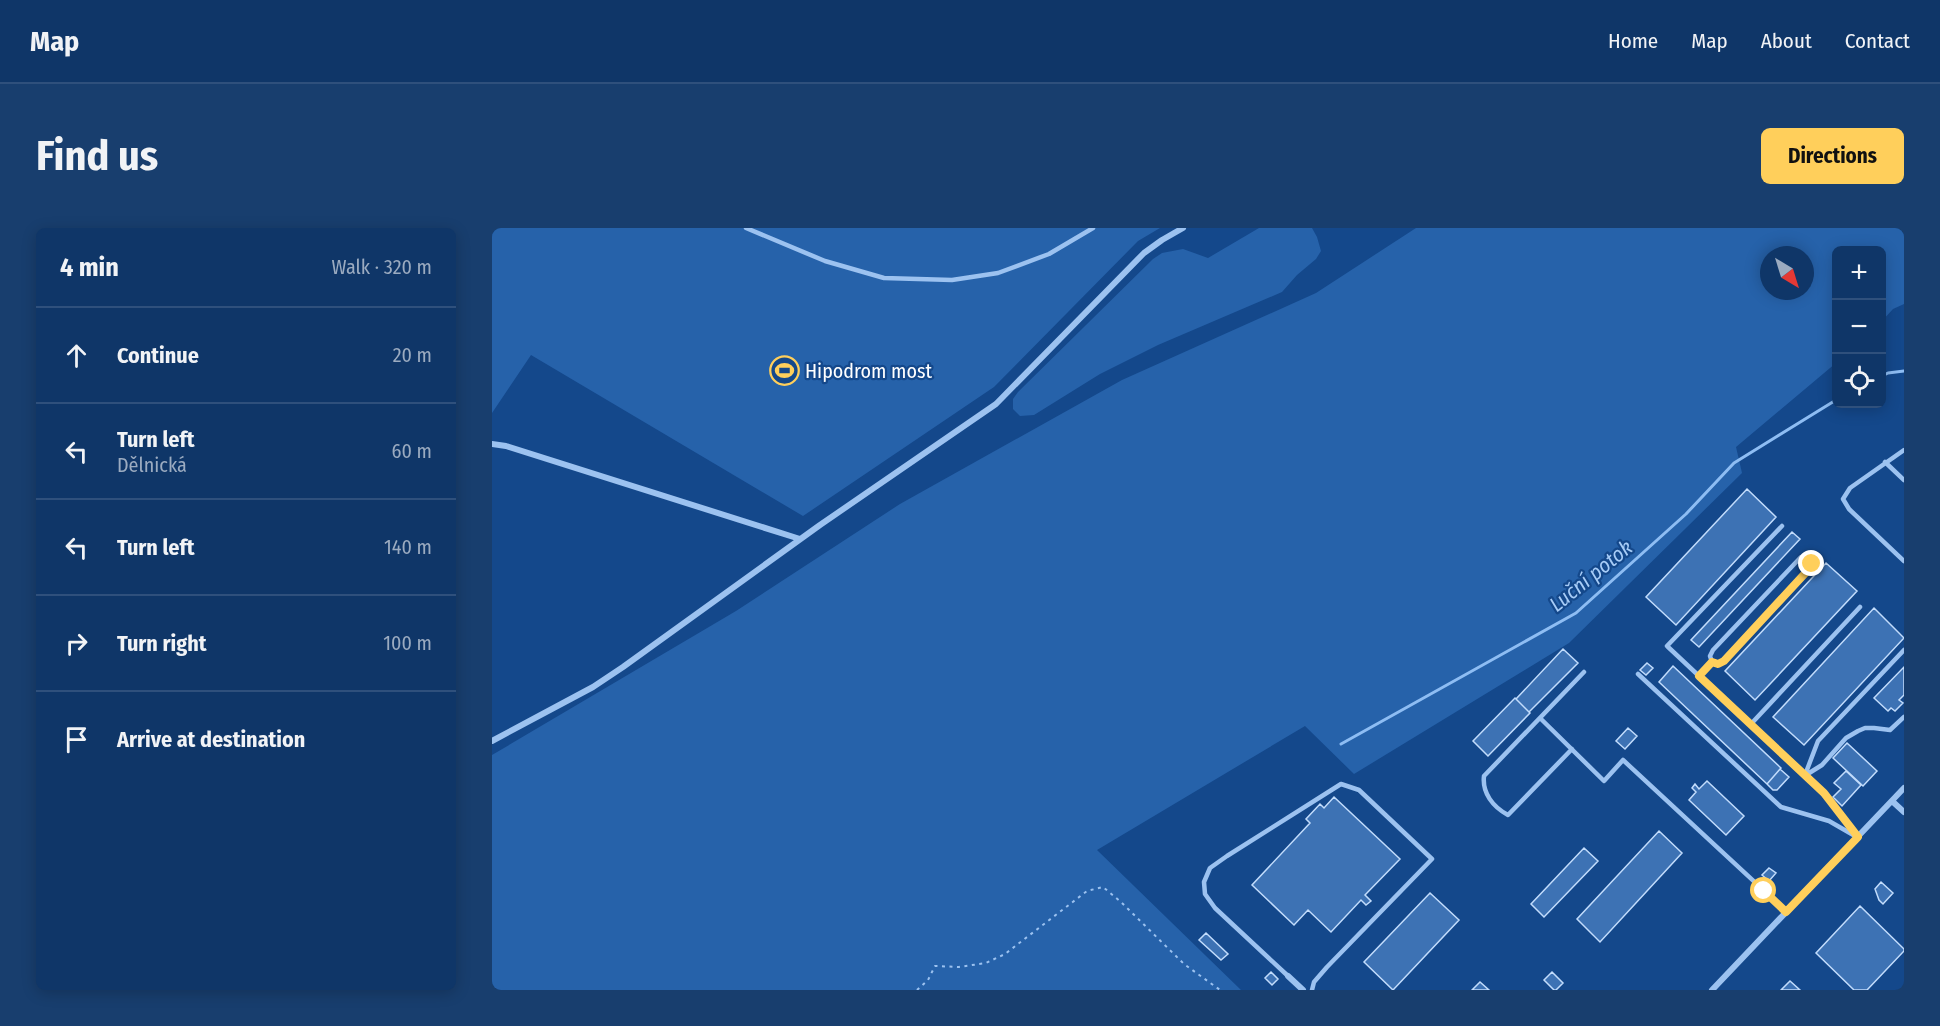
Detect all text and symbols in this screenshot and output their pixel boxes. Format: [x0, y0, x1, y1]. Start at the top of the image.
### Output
text: Map [30, 25, 79, 58]
text: Home [1608, 28, 1658, 54]
text: Map [1691, 28, 1728, 54]
text: About [1761, 28, 1812, 54]
text: Contact [1845, 28, 1910, 54]
button: Directions [1761, 128, 1904, 184]
text: Find us [36, 131, 158, 181]
north arrow [1760, 246, 1814, 300]
map controls [1832, 246, 1886, 408]
button: + [1832, 246, 1886, 300]
text: 4 min [60, 252, 119, 283]
text: Walk · 320 m [332, 255, 432, 279]
button: − [1832, 300, 1886, 354]
icon: ahead [60, 339, 93, 372]
text: Continue [117, 342, 199, 369]
text: 20 m [393, 343, 432, 367]
button: locate [1832, 354, 1886, 408]
sports icon: Hipodrom most [768, 355, 800, 387]
place label: Hipodrom most [805, 359, 932, 383]
text: Turn left [117, 426, 195, 453]
icon: left [60, 435, 93, 468]
text: 60 m [392, 439, 432, 463]
text: Dělnická [117, 453, 187, 477]
icon: left [60, 531, 93, 564]
text: Turn left [117, 534, 195, 561]
water label: Luční potok [1544, 534, 1638, 618]
text: 140 m [384, 535, 432, 559]
route end [1798, 550, 1824, 576]
icon: right [60, 627, 93, 660]
text: Turn right [117, 630, 206, 657]
text: 100 m [383, 631, 432, 655]
icon: arrive [60, 723, 93, 756]
text: Arrive at destination [117, 726, 305, 753]
route start [1750, 877, 1776, 903]

